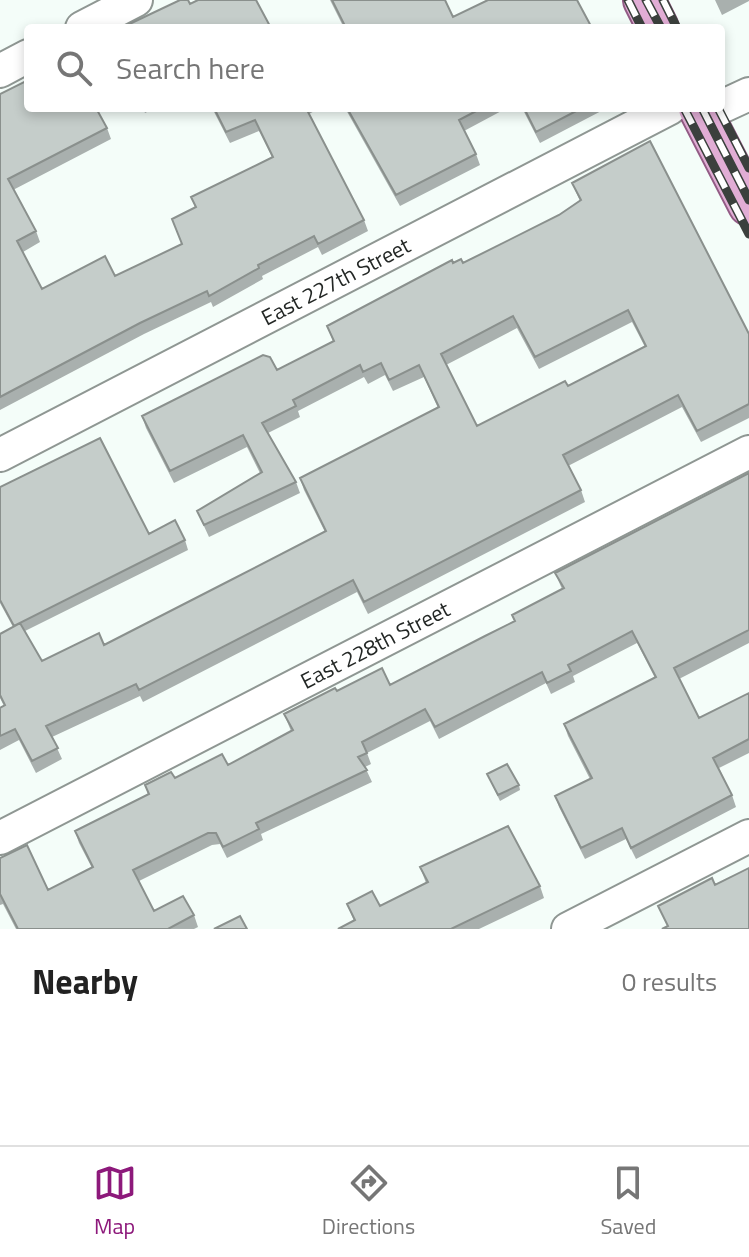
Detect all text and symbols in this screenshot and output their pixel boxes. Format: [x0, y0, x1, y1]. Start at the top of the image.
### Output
search box [24, 24, 725, 112]
text: Search here [116, 45, 265, 91]
icon: search [52, 46, 96, 90]
street label: East 227th Street [255, 228, 417, 334]
street label: East 228th Street [294, 592, 456, 697]
text: Nearby [32, 955, 138, 1007]
text: 0 results [622, 962, 717, 1001]
tab: Map [93, 1161, 137, 1243]
tab: Directions [322, 1161, 415, 1243]
tab: Saved [600, 1161, 656, 1243]

